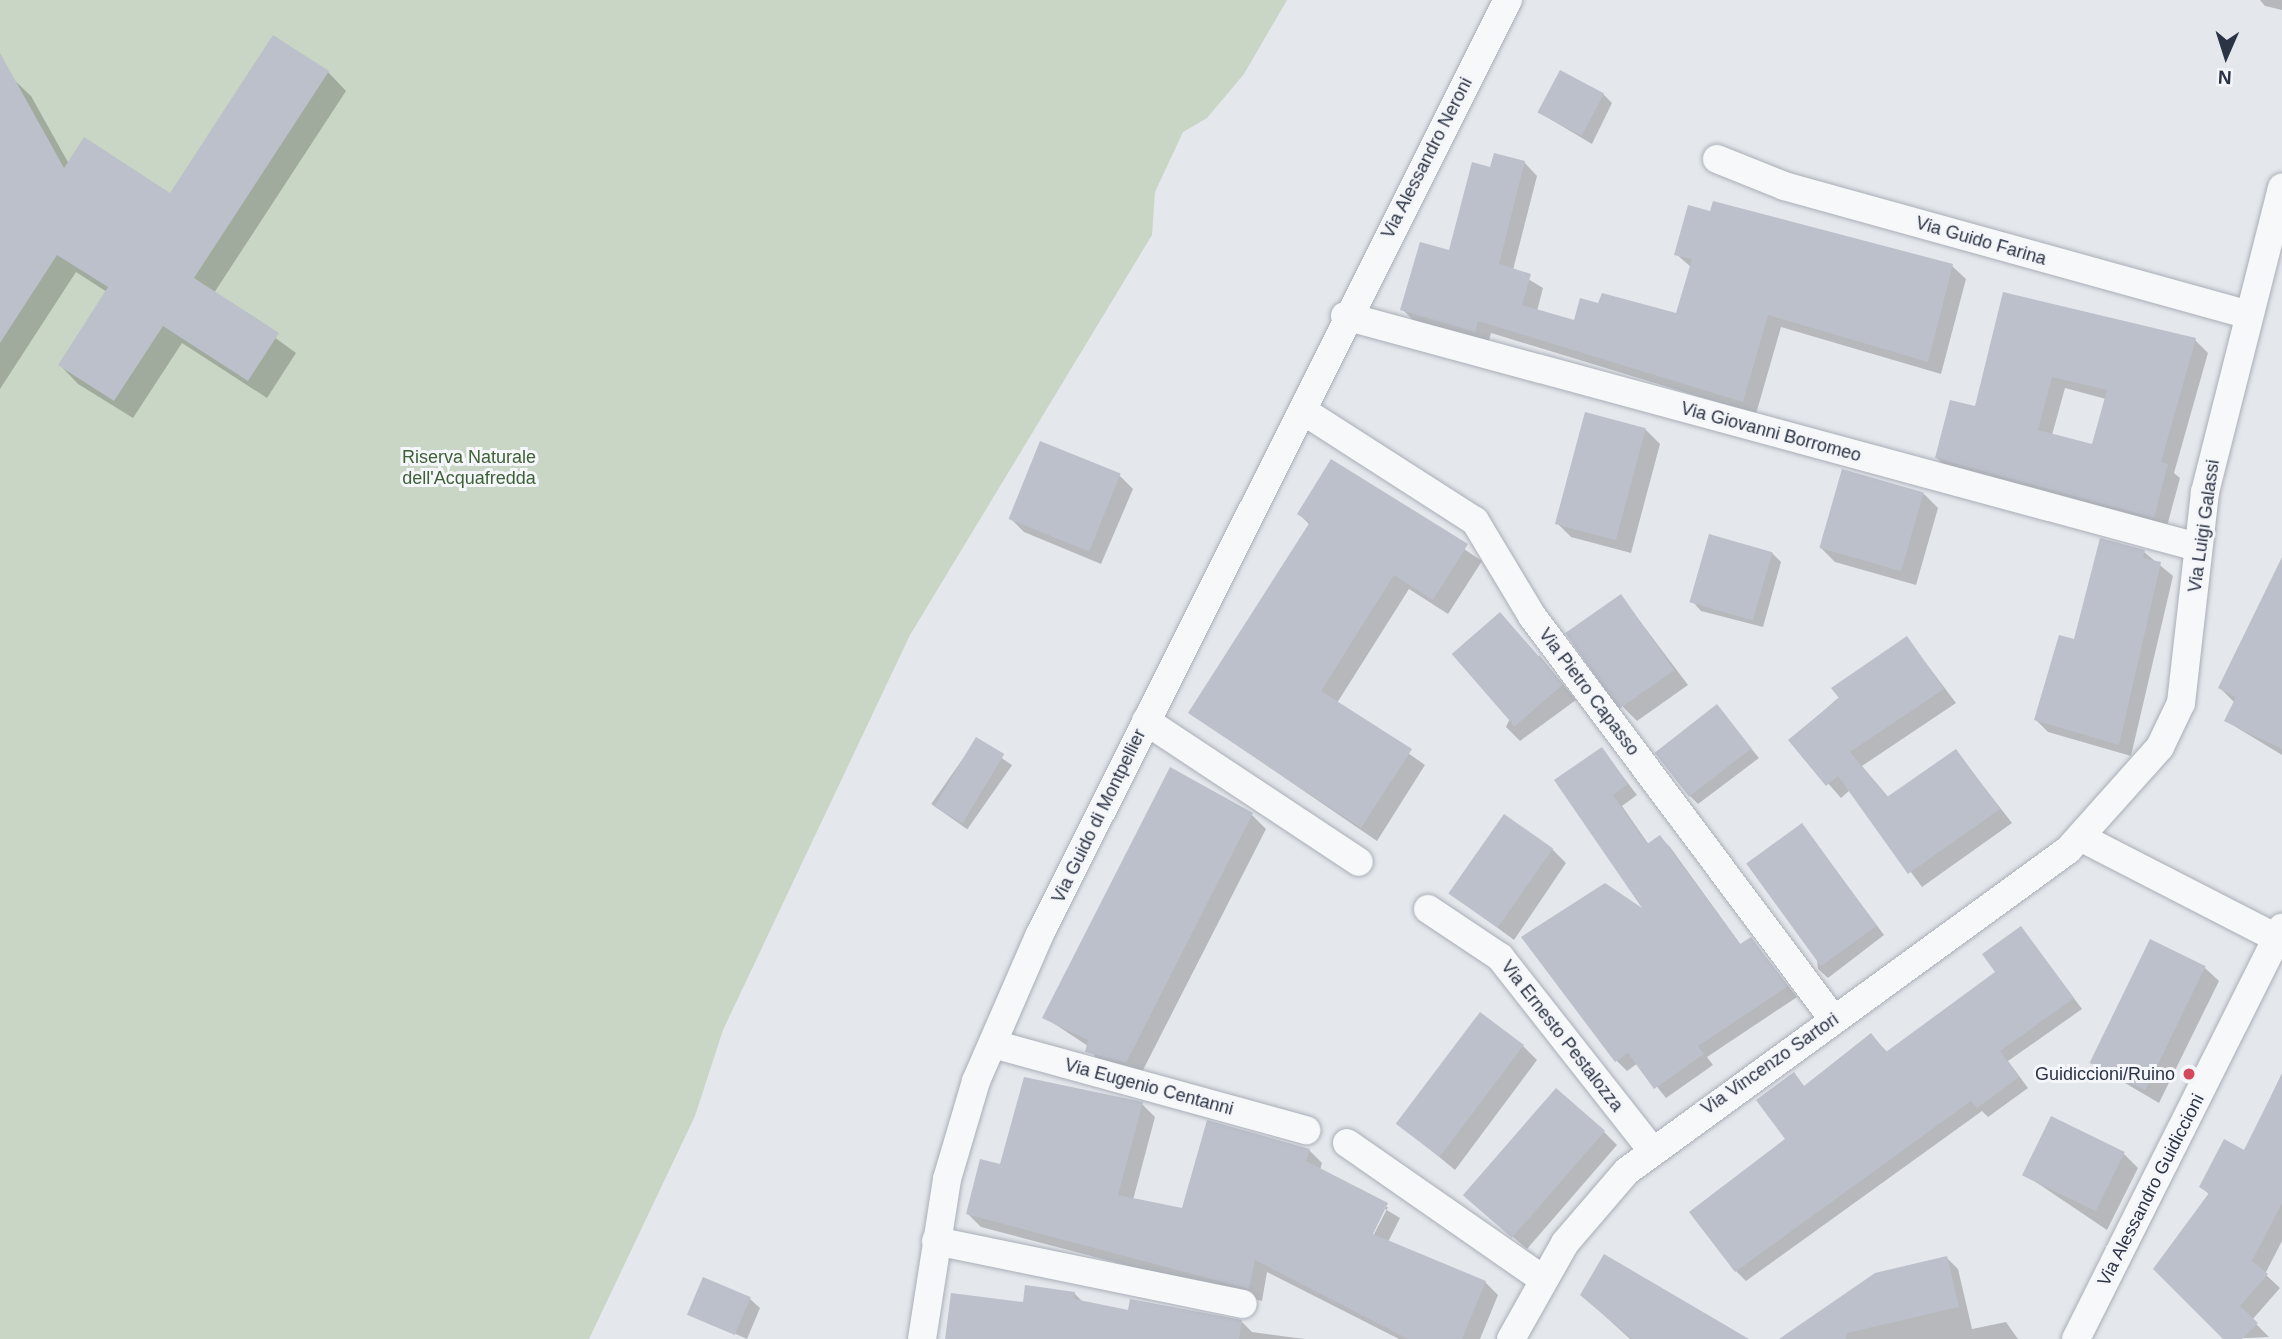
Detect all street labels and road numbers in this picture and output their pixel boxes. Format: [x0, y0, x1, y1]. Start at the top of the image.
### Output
street label: Via Alessandro Neroni [1377, 73, 1477, 243]
street label: Via Guido Farina [1913, 212, 2049, 270]
street label: Via Giovanni Borromeo [1678, 398, 1864, 466]
street label: Via Luigi Galassi [2184, 458, 2224, 594]
street label: Via Pietro Capasso [1534, 624, 1644, 760]
street label: Via Guido di Montpellier [1047, 726, 1151, 906]
street label: Via Ernesto Pestalozza [1496, 956, 1628, 1116]
street label: Via Vincenzo Sartori [1697, 1009, 1843, 1119]
street label: Via Eugenio Centanni [1062, 1054, 1236, 1120]
street label: Via Alessandro Guidiccioni [2093, 1090, 2209, 1290]

